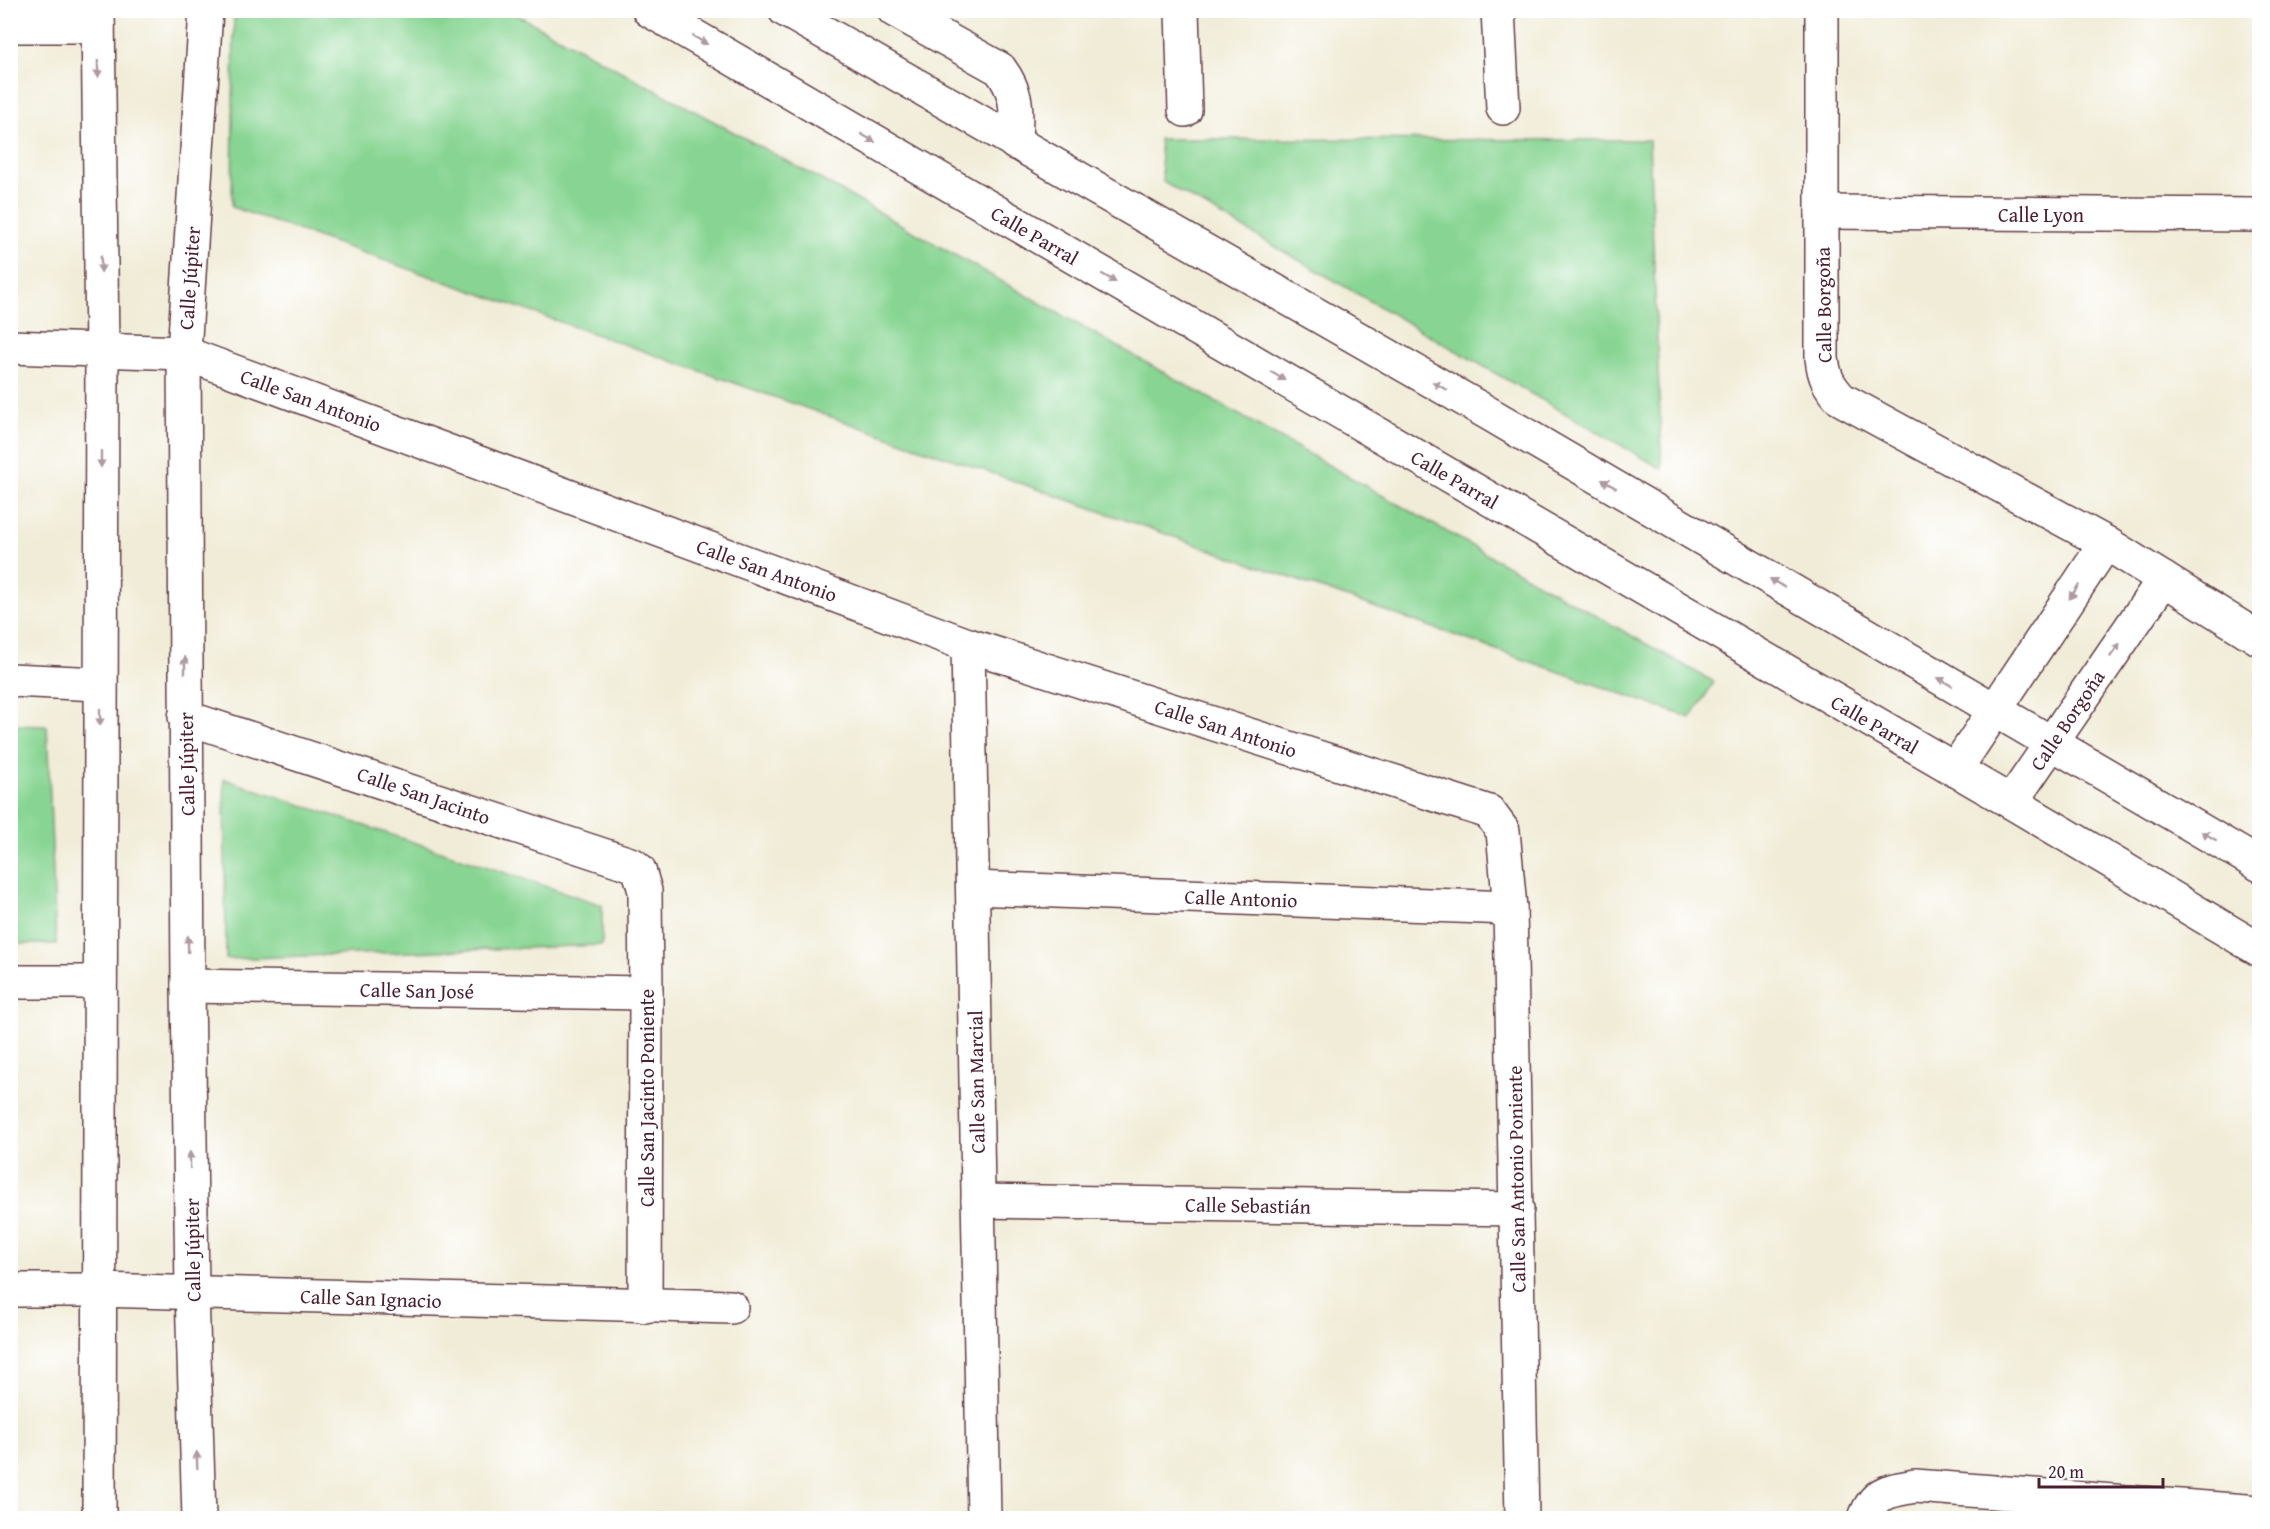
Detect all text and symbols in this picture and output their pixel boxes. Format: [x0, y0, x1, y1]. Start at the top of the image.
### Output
one-way arrow [692, 35, 709, 45]
one-way arrow [93, 59, 103, 78]
one-way arrow [860, 133, 877, 143]
street label: Calle Parral [986, 198, 1085, 272]
street label: Calle Lyon [1998, 200, 2084, 229]
street label: Calle Júpiter [171, 225, 207, 331]
street label: Calle Borgoña [1807, 246, 1839, 363]
one-way arrow [96, 254, 106, 273]
one-way arrow [1101, 273, 1117, 284]
street label: Calle San Antonio [237, 361, 385, 439]
one-way arrow [1270, 371, 1286, 382]
one-way arrow [1431, 381, 1448, 391]
street label: Calle Parral [1406, 442, 1505, 516]
one-way arrow [97, 449, 106, 468]
one-way arrow [1600, 480, 1617, 490]
street label: Calle San Antonio [693, 531, 841, 609]
one-way arrow [1768, 579, 1785, 589]
one-way arrow [2069, 584, 2080, 600]
one-way arrow [2109, 642, 2121, 658]
one-way arrow [180, 656, 190, 675]
street label: Calle Borgoña [2023, 663, 2112, 776]
one-way arrow [1936, 678, 1953, 688]
street label: Calle Parral [1826, 687, 1925, 761]
street label: Calle San Antonio [1151, 691, 1301, 765]
one-way arrow [95, 707, 105, 726]
street label: Calle Júpiter [171, 712, 201, 816]
street label: Calle San Jacinto [354, 759, 494, 831]
one-way arrow [2200, 831, 2217, 841]
street label: Calle Antonio [1184, 882, 1298, 914]
one-way arrow [183, 935, 192, 954]
street label: Calle San José [360, 975, 474, 1005]
street label: Calle San Jacinto Poniente [632, 989, 661, 1207]
street label: Calle San Marcial [960, 1010, 992, 1154]
street label: Calle San Antonio Poniente [1500, 1065, 1532, 1293]
one-way arrow [185, 1151, 195, 1170]
street label: Calle Sebastián [1185, 1189, 1311, 1221]
street label: Calle Júpiter [177, 1198, 207, 1302]
street label: Calle San Ignacio [300, 1281, 442, 1315]
one-way arrow [192, 1451, 202, 1470]
scale bar [2039, 1451, 2164, 1489]
text: 20 m [2048, 1458, 2084, 1485]

